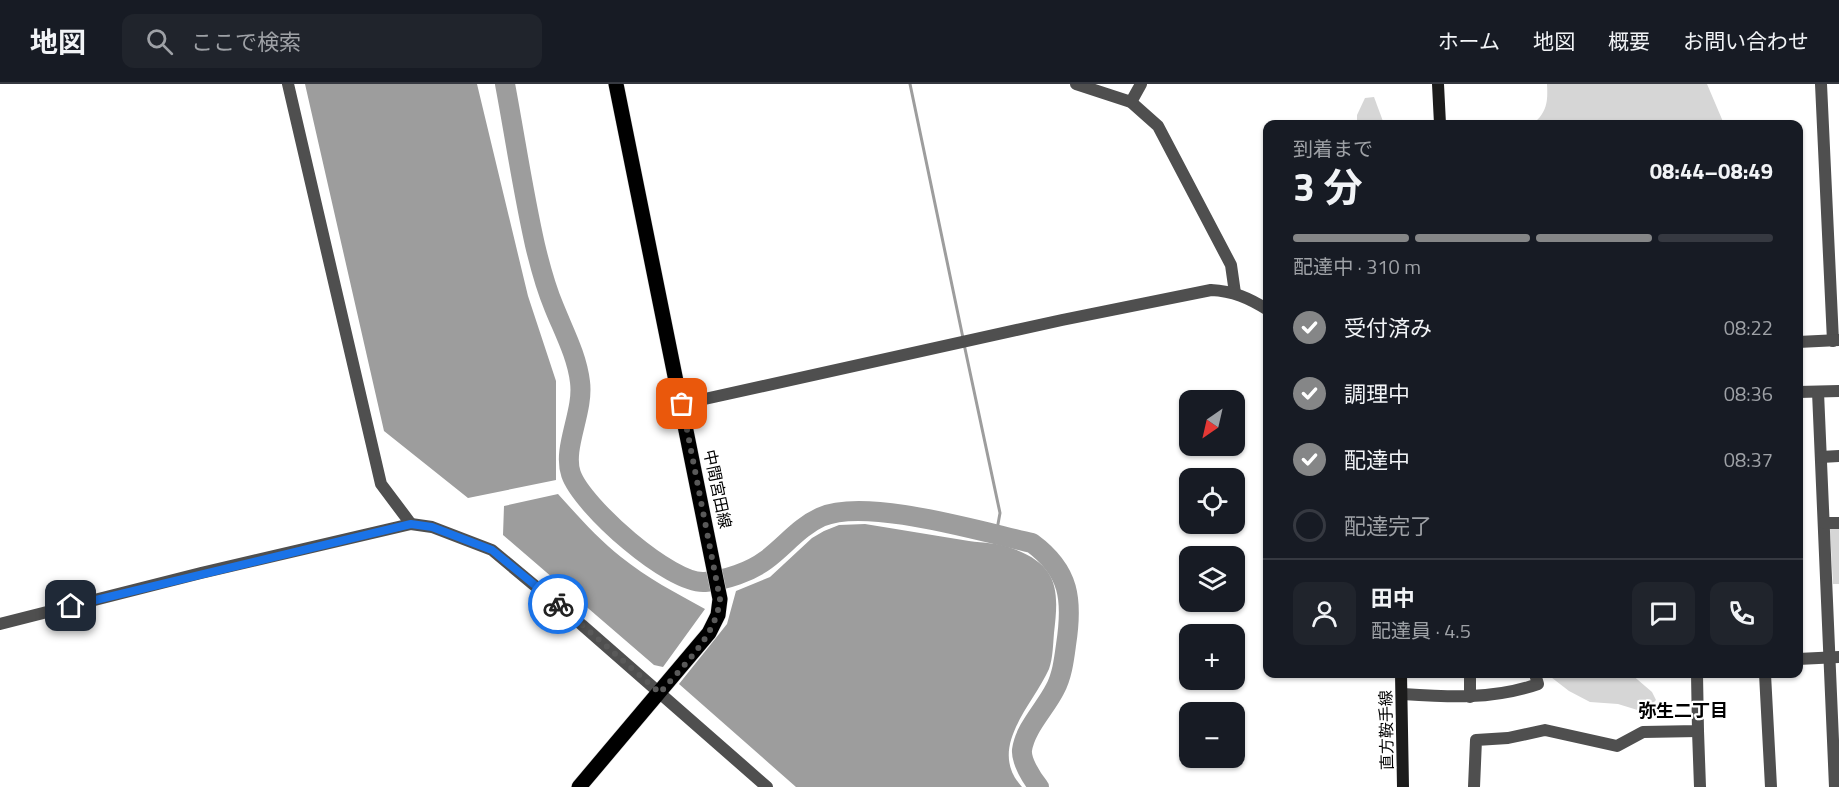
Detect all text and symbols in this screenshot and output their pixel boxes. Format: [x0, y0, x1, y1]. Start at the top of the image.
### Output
search box [122, 14, 542, 68]
text: 地図 [30, 20, 86, 63]
icon: search [143, 25, 176, 58]
text: ここで検索 [191, 25, 301, 59]
text: ホーム [1438, 25, 1500, 57]
text: 地図 [1533, 25, 1575, 57]
text: 概要 [1608, 25, 1650, 57]
text: お問い合わせ [1683, 25, 1809, 57]
text: 到着まで [1293, 133, 1373, 164]
text: 08:44–08:49 [1650, 154, 1773, 188]
text: 3 分 [1293, 157, 1362, 216]
text: 配達中 · 310 m [1293, 251, 1421, 282]
icon: check [1293, 311, 1326, 344]
text: 受付済み [1344, 311, 1432, 345]
text: 08:22 [1724, 312, 1773, 343]
icon: check [1293, 377, 1326, 410]
text: 調理中 [1344, 377, 1410, 411]
pin [656, 378, 707, 429]
text: 08:36 [1724, 378, 1773, 409]
icon: bag [665, 387, 698, 420]
north arrow [1179, 390, 1245, 456]
map controls [1179, 390, 1245, 768]
icon: check [1293, 443, 1326, 476]
text: 配達中 [1344, 443, 1410, 477]
text: 08:37 [1724, 444, 1773, 475]
street label: 中間宮田線 [698, 447, 738, 531]
button: locate [1179, 468, 1245, 534]
text: 配達完了 [1344, 509, 1432, 543]
button: layers [1179, 546, 1245, 612]
courier [528, 574, 588, 634]
pin [45, 580, 96, 631]
text: 田中 [1371, 581, 1415, 615]
button: person [1293, 582, 1356, 645]
button: chat [1632, 582, 1695, 645]
button: phone [1710, 582, 1773, 645]
icon: bike [542, 588, 575, 621]
icon: home [54, 589, 87, 622]
text: 配達員 · 4.5 [1371, 615, 1471, 646]
button: + [1179, 624, 1245, 690]
street label: 直方鞍手線 [1373, 690, 1399, 770]
district label: 弥生二丁目 [1638, 697, 1728, 724]
button: − [1179, 702, 1245, 768]

